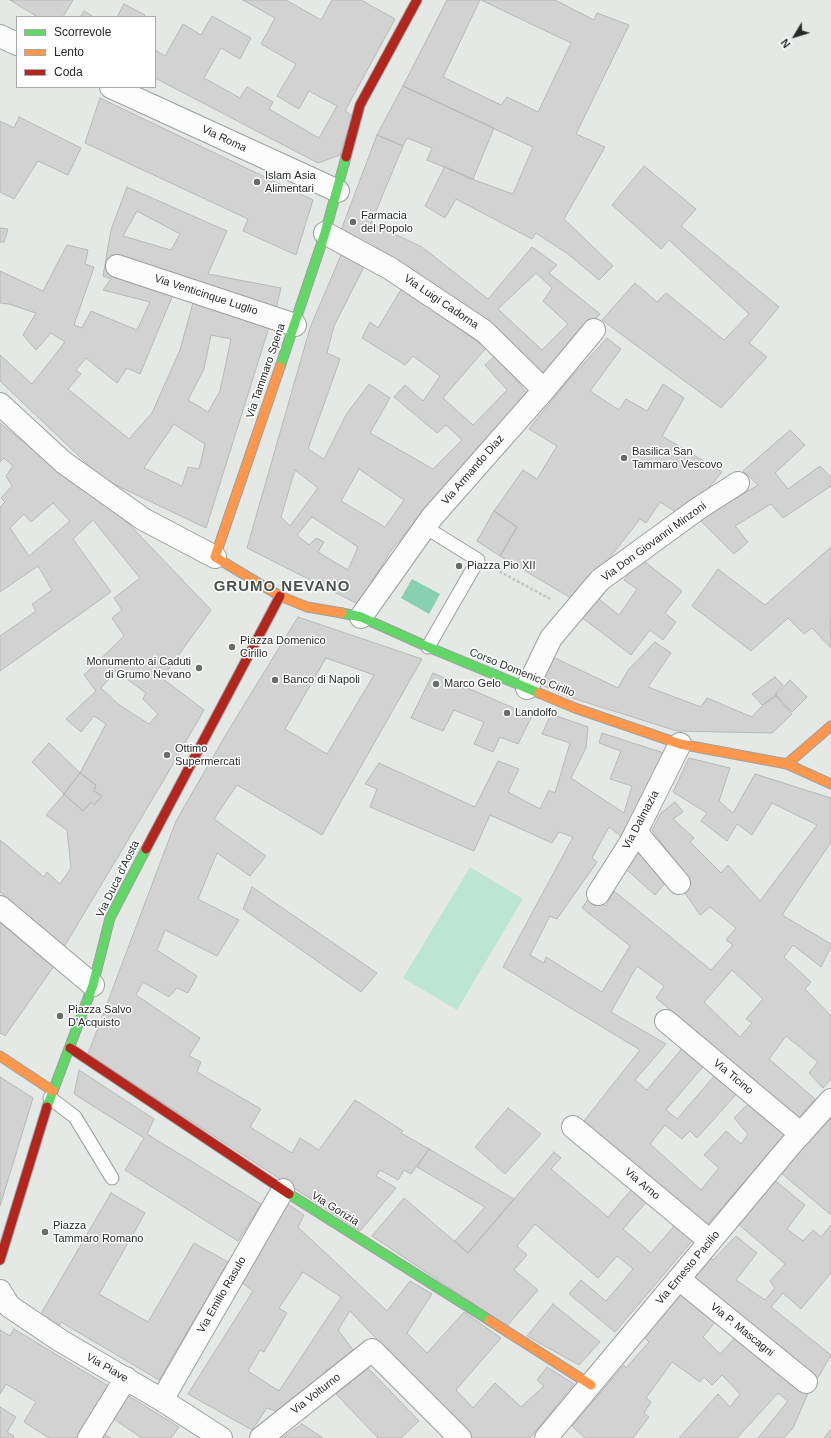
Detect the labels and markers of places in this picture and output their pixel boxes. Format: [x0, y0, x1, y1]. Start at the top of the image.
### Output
place label: Islam Asia Alimentari [265, 169, 316, 195]
marker: Islam Asia Alimentari [252, 177, 262, 187]
place label: Farmacia del Popolo [361, 209, 413, 235]
marker: Farmacia del Popolo [348, 217, 358, 227]
place label: Basilica San Tammaro Vescovo [632, 445, 722, 471]
marker: Basilica San Tammaro Vescovo [619, 453, 629, 463]
place label: Piazza Pio XII [467, 559, 535, 573]
marker: Piazza Pio XII [454, 561, 464, 571]
place label: Piazza Domenico Cirillo [240, 634, 326, 660]
marker: Piazza Domenico Cirillo [227, 642, 237, 652]
place label: Monumento ai Caduti di Grumo Nevano [86, 655, 191, 681]
marker: Monumento ai Caduti di Grumo Nevano [194, 663, 204, 673]
place label: Banco di Napoli [283, 673, 360, 687]
marker: Banco di Napoli [270, 675, 280, 685]
place label: Marco Gelo [444, 677, 501, 691]
marker: Marco Gelo [431, 679, 441, 689]
place label: Landolfo [515, 706, 557, 720]
marker: Landolfo [502, 708, 512, 718]
place label: Ottimo Supermercati [175, 742, 240, 768]
marker: Ottimo Supermercati [162, 750, 172, 760]
place label: Piazza Salvo D'Acquisto [68, 1003, 132, 1029]
marker: Piazza Salvo D'Acquisto [55, 1011, 65, 1021]
place label: Piazza Tammaro Romano [53, 1219, 143, 1245]
marker: Piazza Tammaro Romano [40, 1227, 50, 1237]

